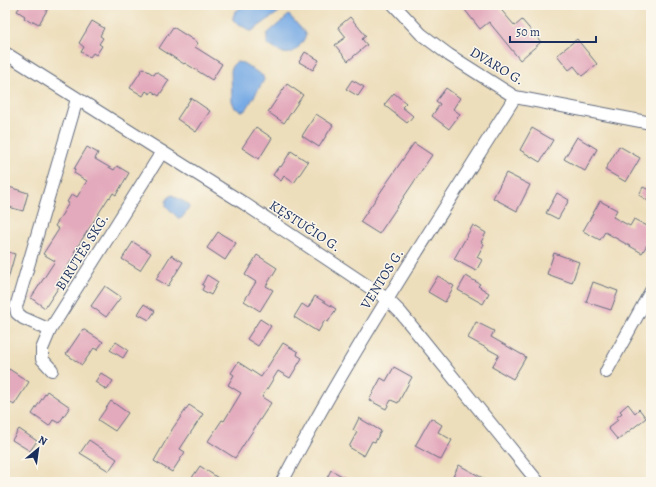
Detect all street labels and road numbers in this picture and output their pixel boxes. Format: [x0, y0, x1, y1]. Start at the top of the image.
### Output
street label: DVARO G. [466, 42, 528, 90]
street label: KĘSTUČIO G. [266, 196, 344, 256]
street label: BIRUTĖS SKG. [51, 210, 113, 294]
street label: VENTOS G. [356, 245, 408, 314]

